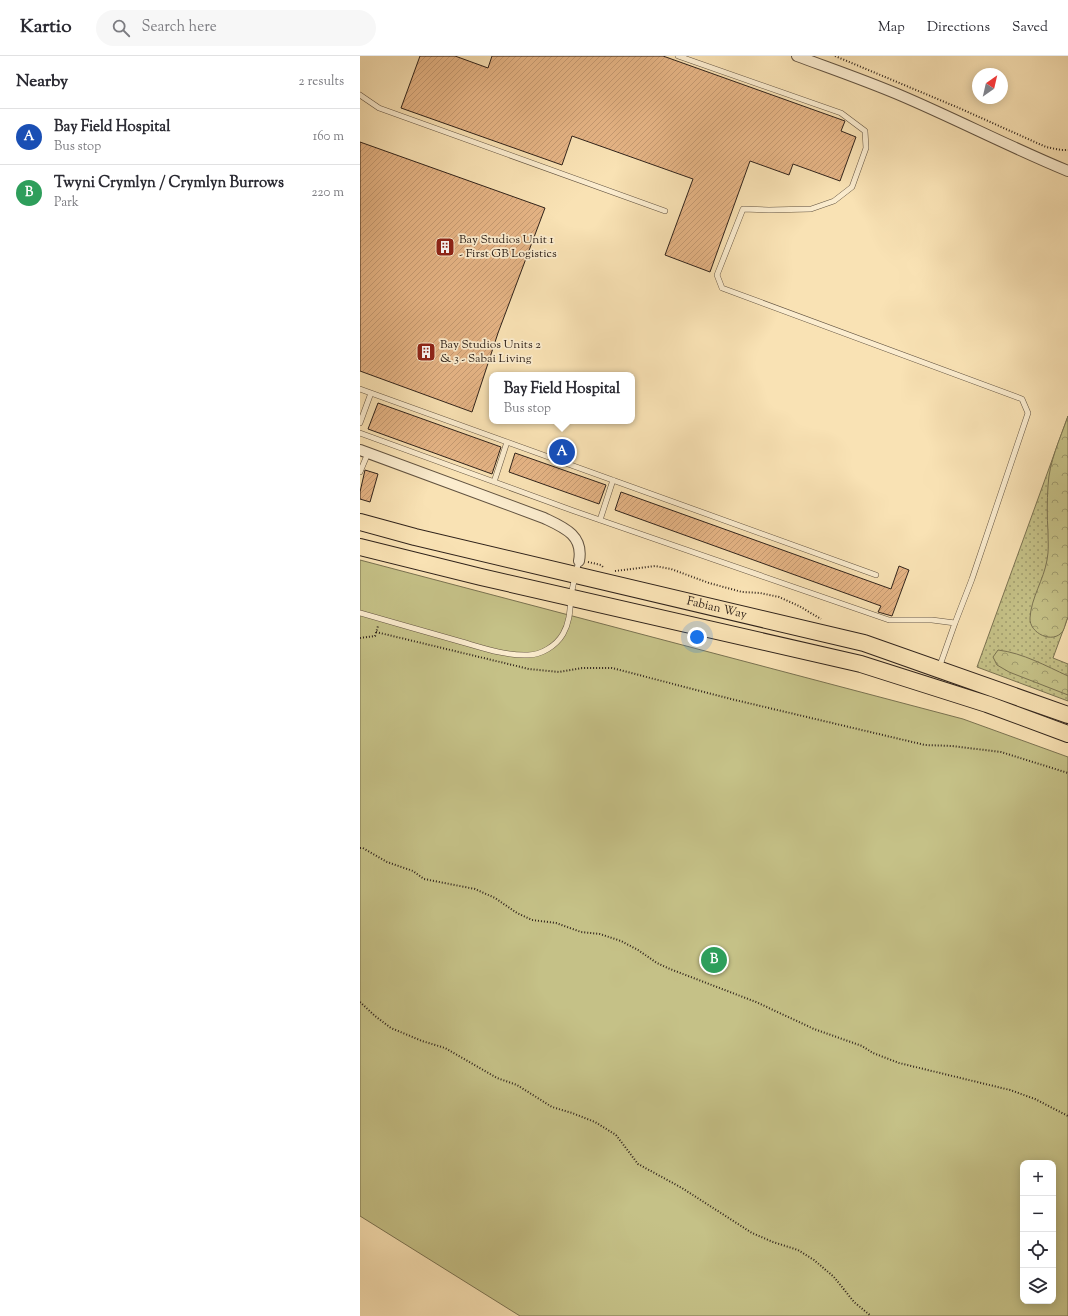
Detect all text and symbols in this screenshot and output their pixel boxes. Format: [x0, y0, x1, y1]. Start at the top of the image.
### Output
search box [96, 10, 376, 46]
text: Kartio [20, 14, 72, 41]
icon: search [110, 17, 132, 39]
text: Search here [142, 17, 217, 38]
text: Map [878, 18, 905, 38]
text: Directions [927, 18, 990, 38]
text: Saved [1012, 18, 1048, 38]
north arrow [972, 68, 1008, 104]
text: Nearby [16, 70, 68, 94]
text: 2 results [299, 73, 344, 91]
text: Bay Field Hospital [54, 117, 170, 138]
text: A [24, 128, 34, 146]
text: 160 m [313, 128, 344, 146]
text: Bus stop [54, 138, 101, 156]
text: Twyni Crymlyn / Crymlyn Burrows [54, 173, 284, 194]
text: B [25, 184, 33, 202]
text: 220 m [311, 184, 344, 202]
text: Park [54, 194, 79, 212]
place label: Bay Studios Unit 1 - First GB Logistics [459, 231, 557, 263]
building icon: Bay Studios Unit 1 - First GB Logistics [434, 236, 456, 258]
place label: Bay Studios Units 2 & 3 - Sabai Living [440, 336, 541, 368]
building icon: Bay Studios Units 2 & 3 - Sabai Living [415, 341, 437, 363]
popup [489, 372, 635, 424]
text: Bay Field Hospital [504, 379, 620, 400]
text: Bus stop [504, 400, 551, 418]
pin: A [549, 437, 575, 467]
street label: Fabian Way [685, 592, 749, 624]
your location [687, 627, 707, 647]
pin: B [701, 945, 727, 975]
map controls [1020, 1160, 1056, 1304]
button: + [1020, 1160, 1056, 1196]
button: − [1020, 1196, 1056, 1232]
button: locate [1020, 1232, 1056, 1268]
button: layers [1020, 1268, 1056, 1304]

